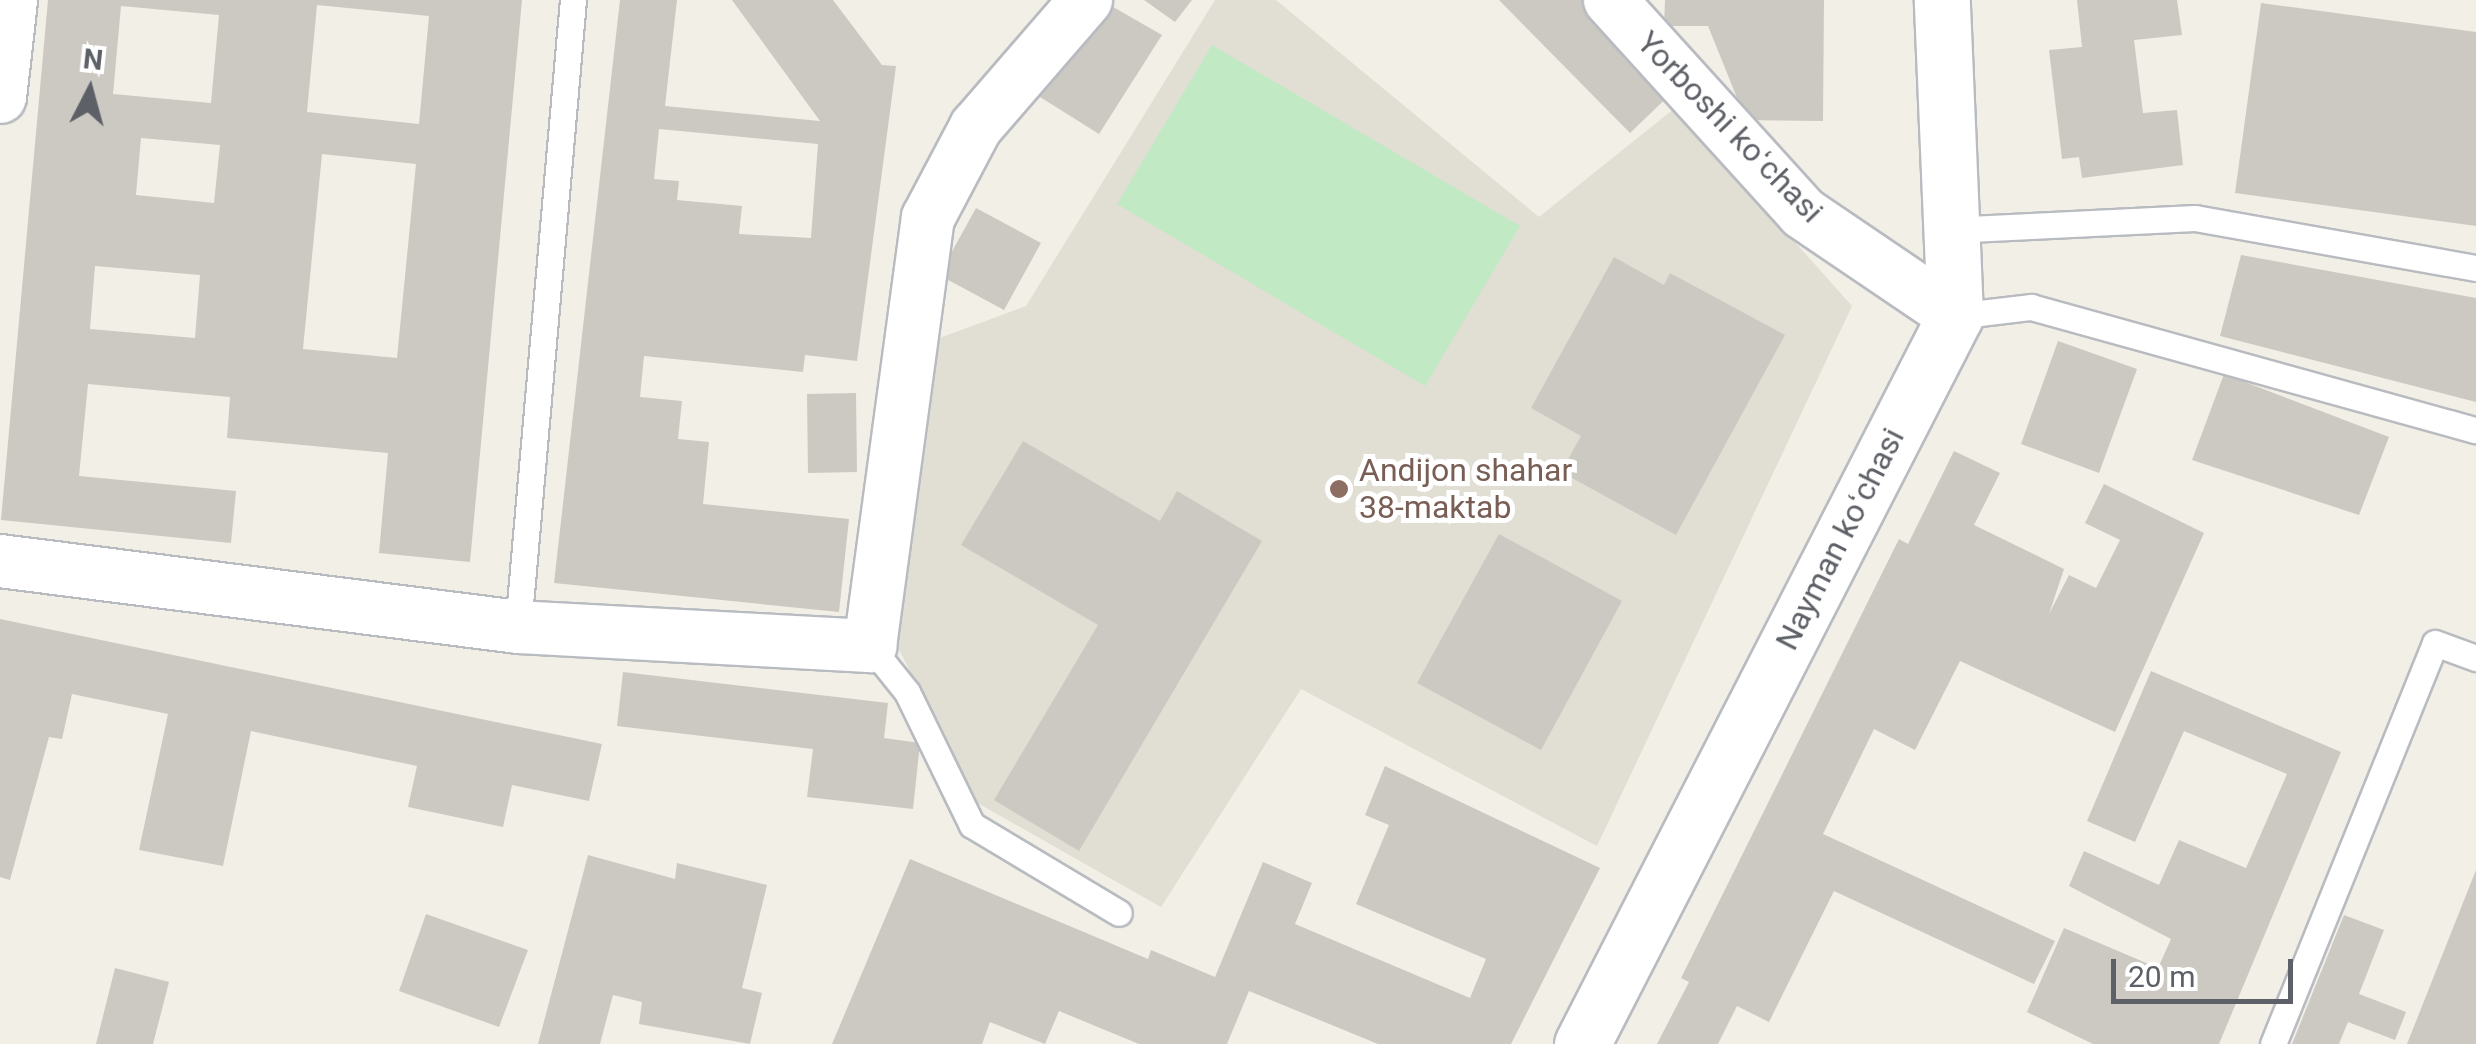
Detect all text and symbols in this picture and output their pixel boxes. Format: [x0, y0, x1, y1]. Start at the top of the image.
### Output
street label: Yorboshi koʻchasi [1629, 23, 1831, 231]
north arrow [40, 40, 140, 140]
text: N [82, 42, 105, 77]
street label: Nayman koʻchasi [1768, 422, 1912, 656]
place label: Andijon shahar 38-maktab [1359, 452, 1572, 527]
marker: Andijon shahar 38-maktab [1328, 478, 1350, 500]
scale bar [2116, 939, 2298, 1001]
text: 20 m [2128, 959, 2195, 994]

